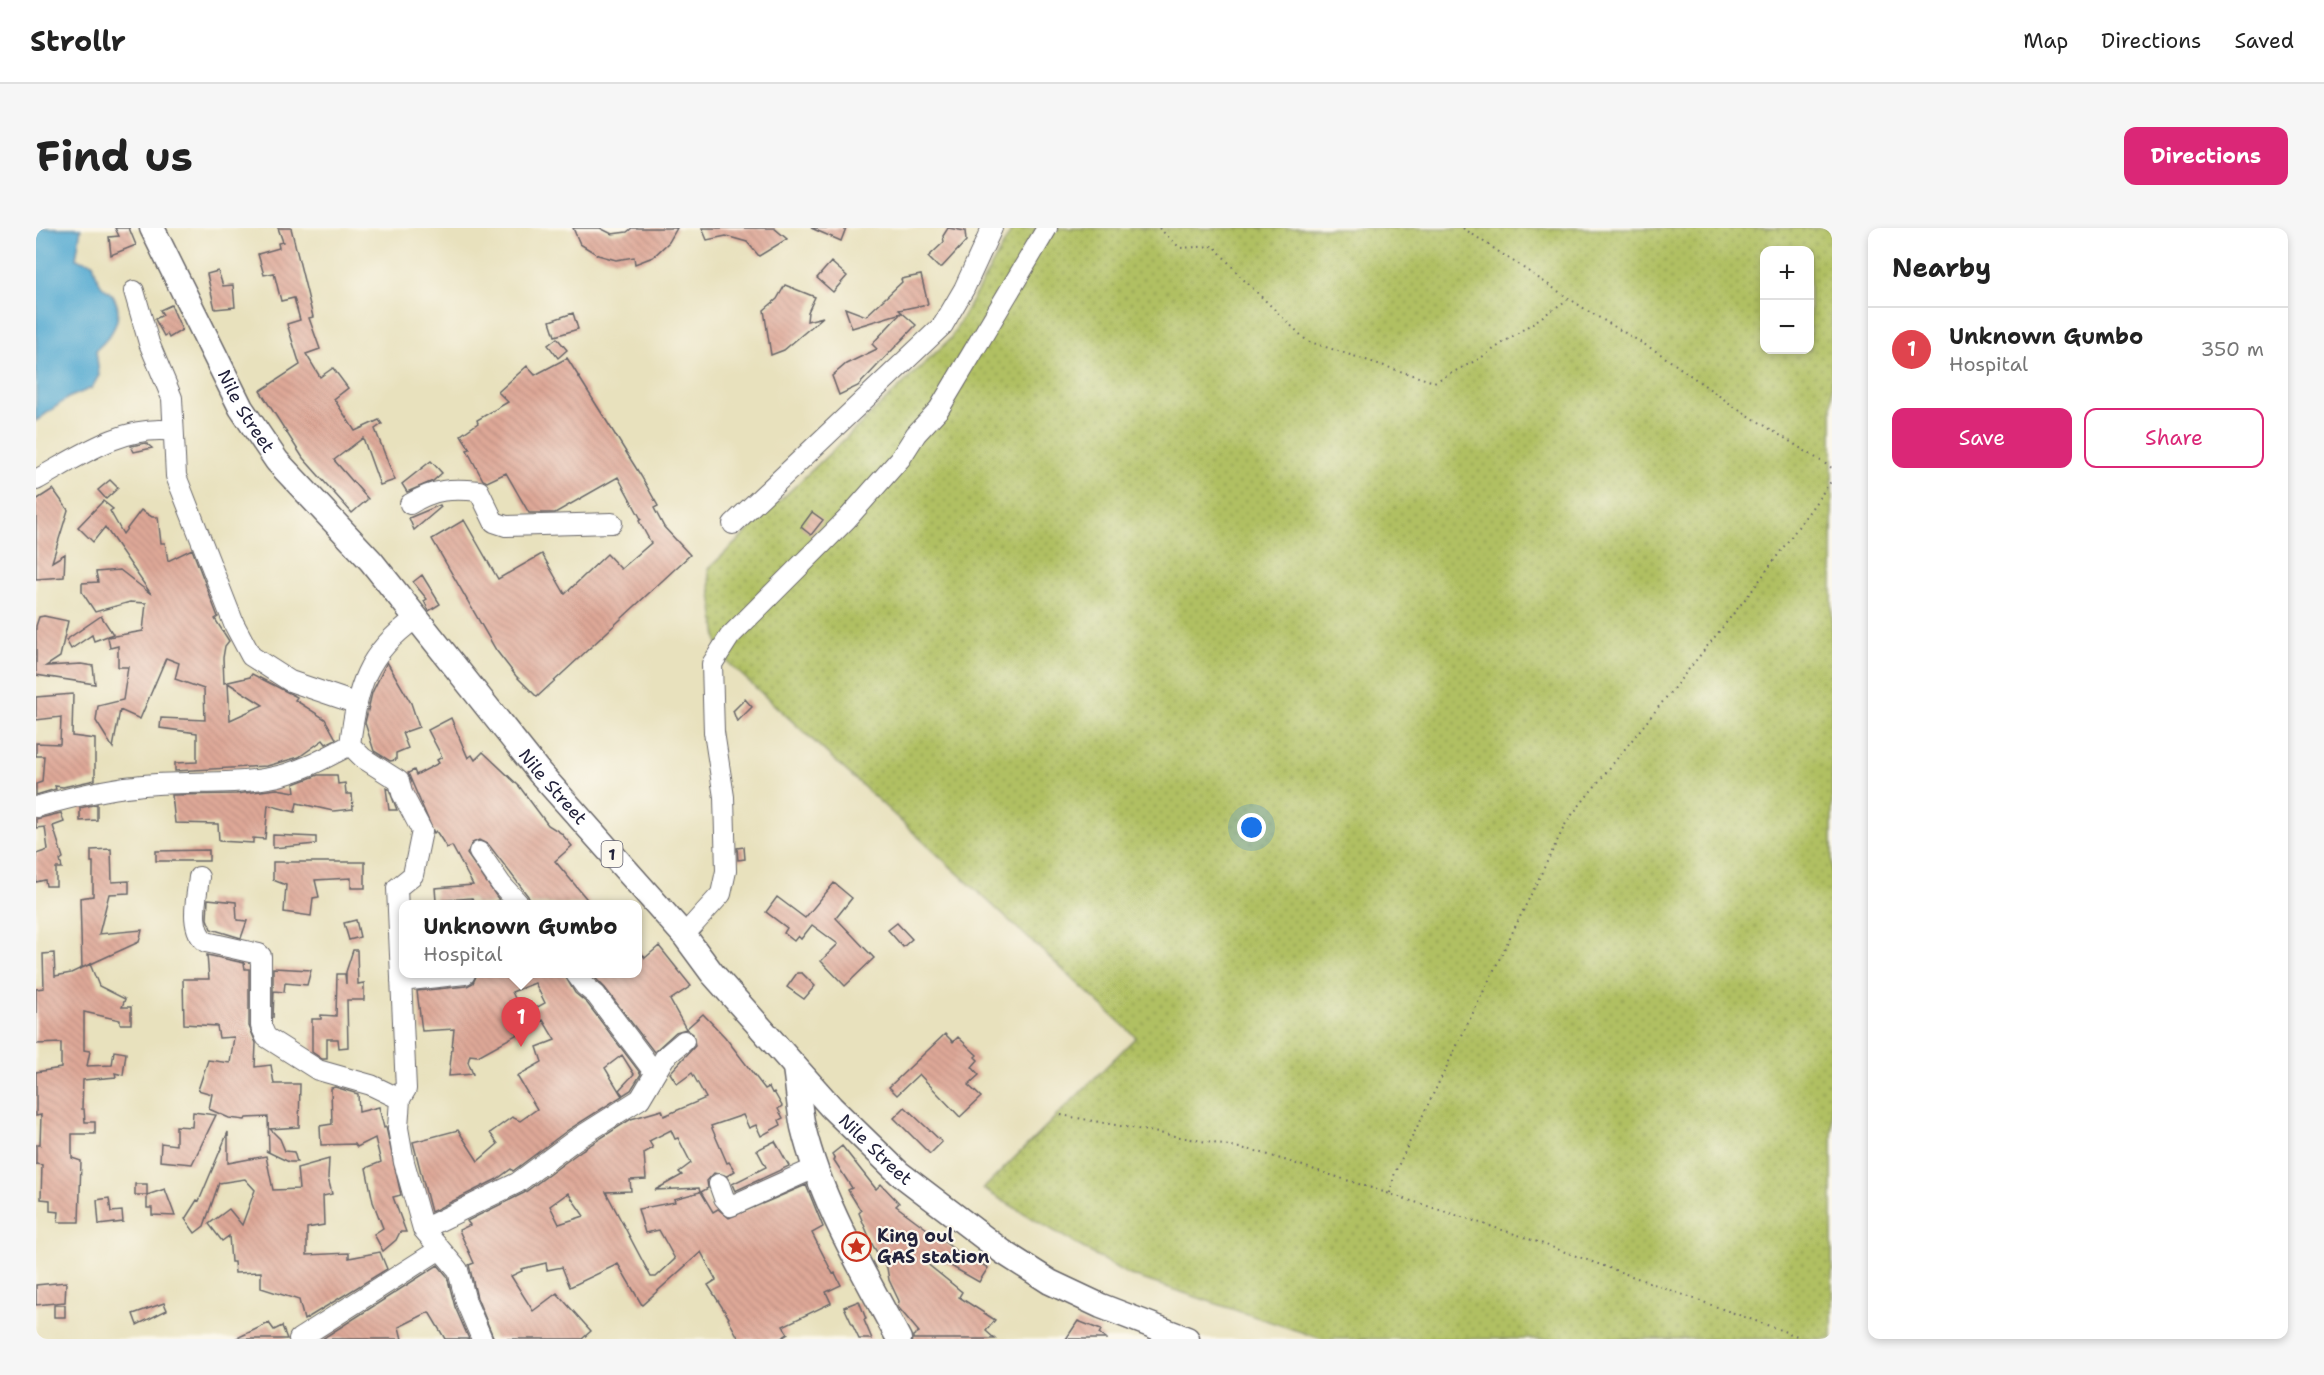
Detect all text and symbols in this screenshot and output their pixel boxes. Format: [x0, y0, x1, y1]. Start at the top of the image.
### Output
text: Strollr [30, 22, 126, 60]
text: Map [2023, 27, 2068, 55]
text: Directions [2101, 27, 2201, 55]
text: Saved [2234, 27, 2294, 55]
button: Directions [2124, 127, 2288, 185]
text: Find us [36, 128, 193, 184]
map controls [1760, 246, 1814, 354]
button: + [1760, 246, 1814, 300]
text: Nearby [1892, 250, 1991, 285]
button: − [1760, 300, 1814, 354]
text: Unknown Gumbo [1949, 322, 2143, 351]
text: 1 [1907, 336, 1916, 362]
text: 350 m [2200, 336, 2264, 362]
text: Hospital [1949, 351, 2028, 377]
street label: Nile Street [212, 366, 280, 458]
button: Save [1892, 408, 2072, 468]
button: Share [2084, 408, 2264, 468]
street label: Nile Street [513, 744, 592, 830]
your location [1237, 813, 1266, 842]
road number: 1 [602, 841, 622, 867]
popup [399, 900, 642, 978]
text: Unknown Gumbo [423, 912, 618, 941]
text: Hospital [423, 941, 502, 967]
pin: 1 [502, 998, 540, 1047]
street label: Nile Street [833, 1109, 917, 1191]
place label: King oul GAS station [877, 1224, 990, 1269]
place icon: King oul GAS station [840, 1230, 872, 1262]

